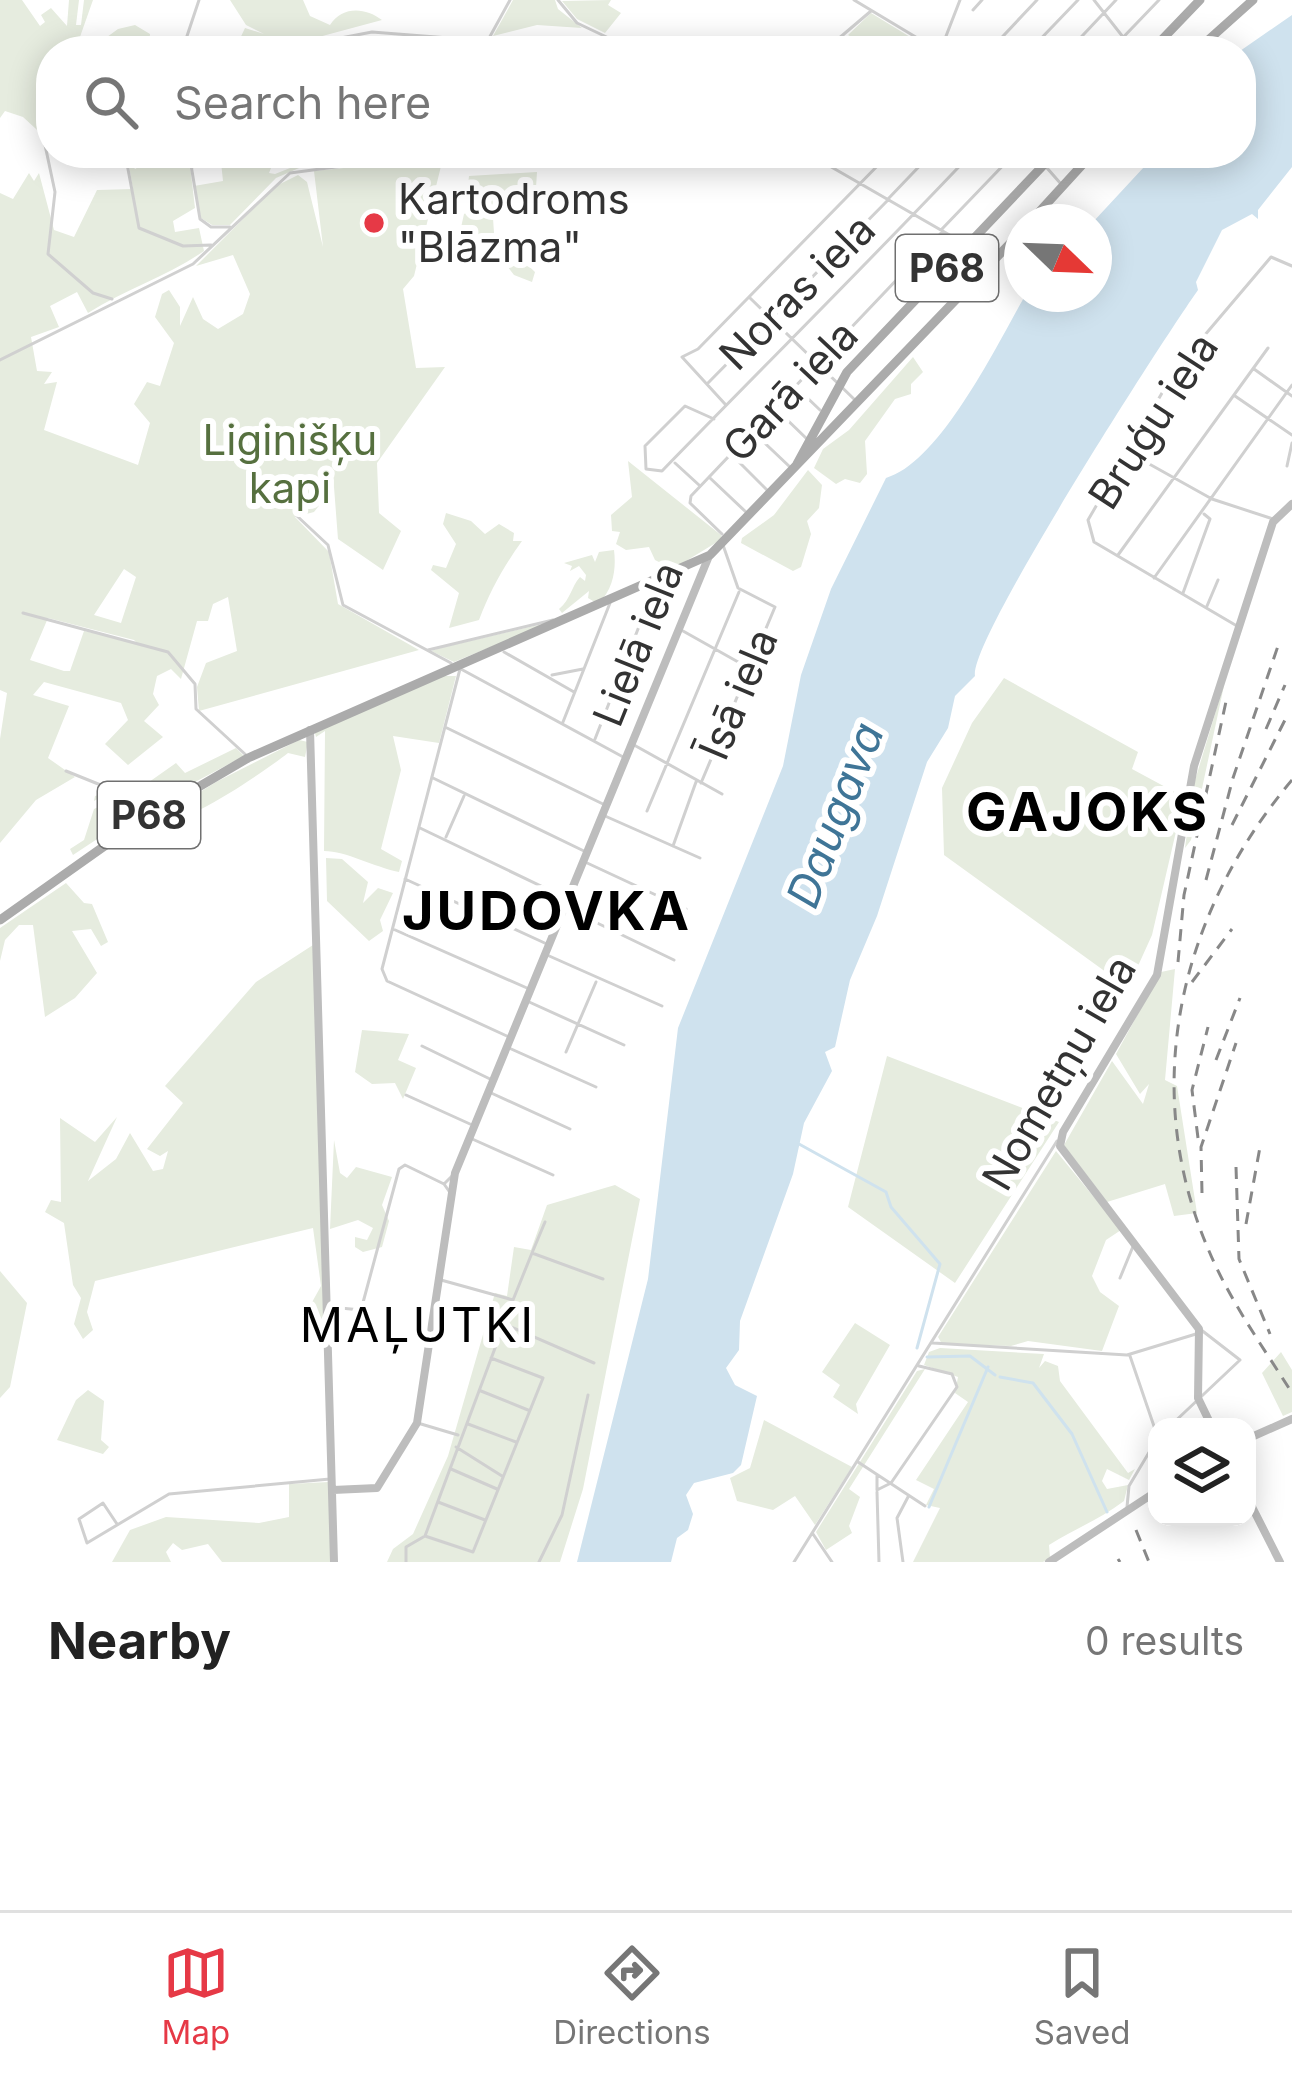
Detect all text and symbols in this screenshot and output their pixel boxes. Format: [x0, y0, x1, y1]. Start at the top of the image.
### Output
search box [36, 36, 1256, 168]
icon: search [78, 69, 144, 135]
text: Search here [174, 75, 431, 130]
place label: Kartodroms "Blāzma" [398, 173, 630, 272]
street label: Noras iela [708, 203, 885, 380]
north arrow [1004, 204, 1112, 312]
marker: Kartodroms "Blāzma" [361, 210, 387, 236]
road number: P68 [896, 235, 998, 301]
street label: Garā iela [711, 309, 868, 472]
street label: Bruģu iela [1077, 323, 1228, 518]
park label: Liginišķu kapi [203, 414, 377, 513]
street label: Lielā iela [582, 554, 693, 733]
street label: Īsā iela [687, 621, 788, 768]
water label: Daugava [774, 715, 895, 915]
district label: GAJOKS [966, 779, 1210, 844]
road number: P68 [98, 782, 200, 848]
district label: JUDOVKA [402, 878, 692, 943]
street label: Nometņu iela [971, 947, 1147, 1199]
district label: MAĻUTKI [300, 1295, 536, 1354]
map controls [1148, 1418, 1256, 1526]
button: layers [1148, 1418, 1256, 1526]
text: Nearby [48, 1610, 231, 1671]
text: 0 results [1085, 1617, 1244, 1664]
tab: Map [162, 1940, 230, 2052]
tab: Directions [553, 1940, 711, 2052]
tab: Saved [1034, 1940, 1130, 2052]

